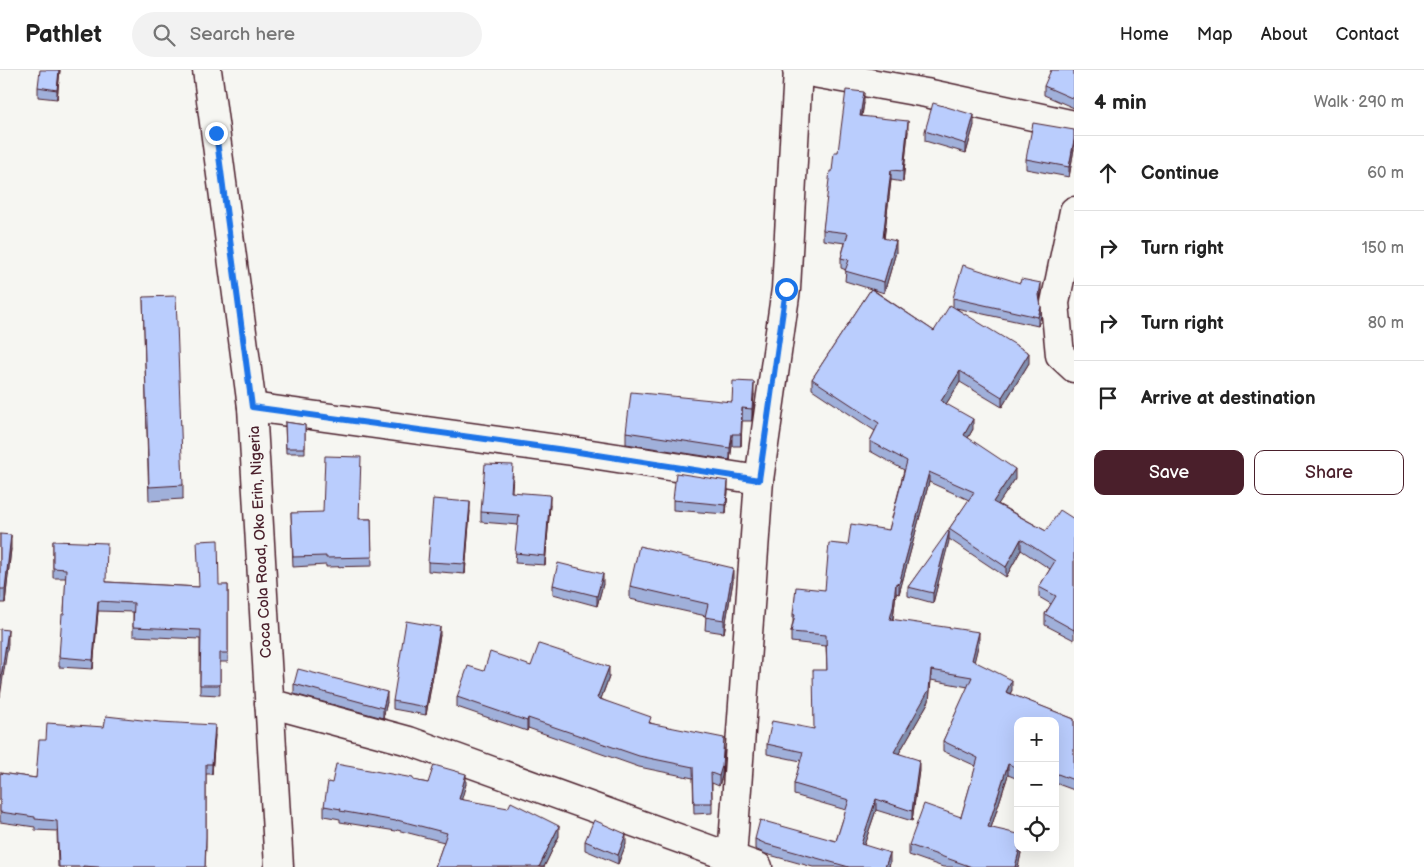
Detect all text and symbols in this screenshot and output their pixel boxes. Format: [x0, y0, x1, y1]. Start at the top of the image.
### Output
search box [132, 12, 482, 57]
text: Pathlet [25, 20, 102, 49]
icon: search [150, 21, 178, 49]
text: Search here [190, 23, 295, 46]
text: Home [1120, 24, 1169, 45]
text: Map [1197, 24, 1233, 45]
text: About [1261, 24, 1308, 45]
text: Contact [1336, 24, 1399, 45]
text: 4 min [1094, 90, 1147, 115]
text: Walk · 290 m [1314, 93, 1404, 112]
route end [205, 122, 228, 145]
icon: ahead [1094, 159, 1122, 187]
text: Continue [1141, 162, 1219, 185]
text: 60 m [1367, 164, 1404, 183]
icon: right [1094, 234, 1122, 262]
text: Turn right [1141, 237, 1224, 260]
text: 150 m [1362, 239, 1404, 258]
route start [775, 278, 798, 301]
icon: right [1094, 309, 1122, 337]
text: Turn right [1141, 312, 1224, 335]
text: 80 m [1368, 314, 1404, 333]
icon: arrive [1094, 384, 1122, 412]
text: Arrive at destination [1141, 387, 1316, 410]
street label: Coca Cola Road, Oko Erin, Nigeria [245, 425, 276, 659]
button: Save [1094, 450, 1244, 495]
button: Share [1254, 450, 1404, 495]
map controls [1014, 717, 1059, 852]
button: + [1014, 717, 1059, 762]
button: − [1014, 762, 1059, 807]
button: locate [1014, 807, 1059, 852]

